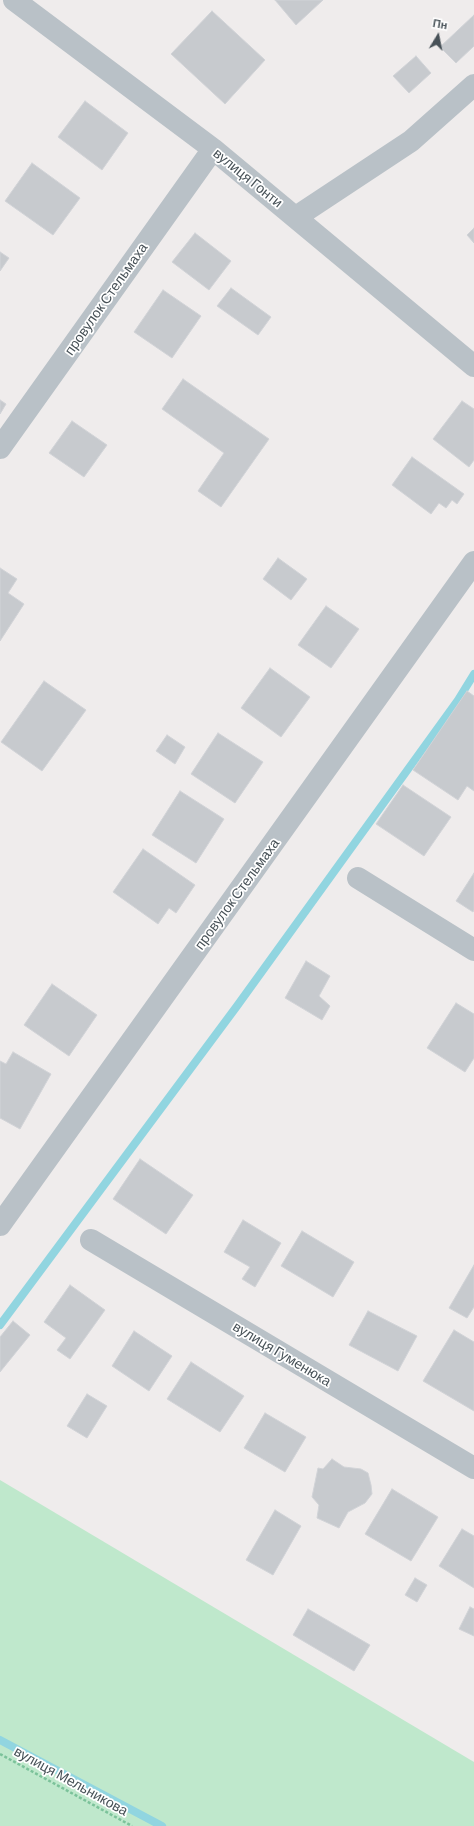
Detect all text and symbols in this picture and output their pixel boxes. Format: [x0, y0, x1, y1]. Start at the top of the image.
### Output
north arrow [418, 16, 458, 56]
text: Пн [432, 16, 448, 31]
street label: вулиця Гонти [210, 145, 286, 211]
street label: провулок Стельмаха [61, 240, 151, 358]
street label: провулок Стельмаха [191, 835, 283, 953]
street label: вулиця Гуменюка [230, 1318, 334, 1390]
street label: вулиця Мельникова [11, 1743, 131, 1819]

